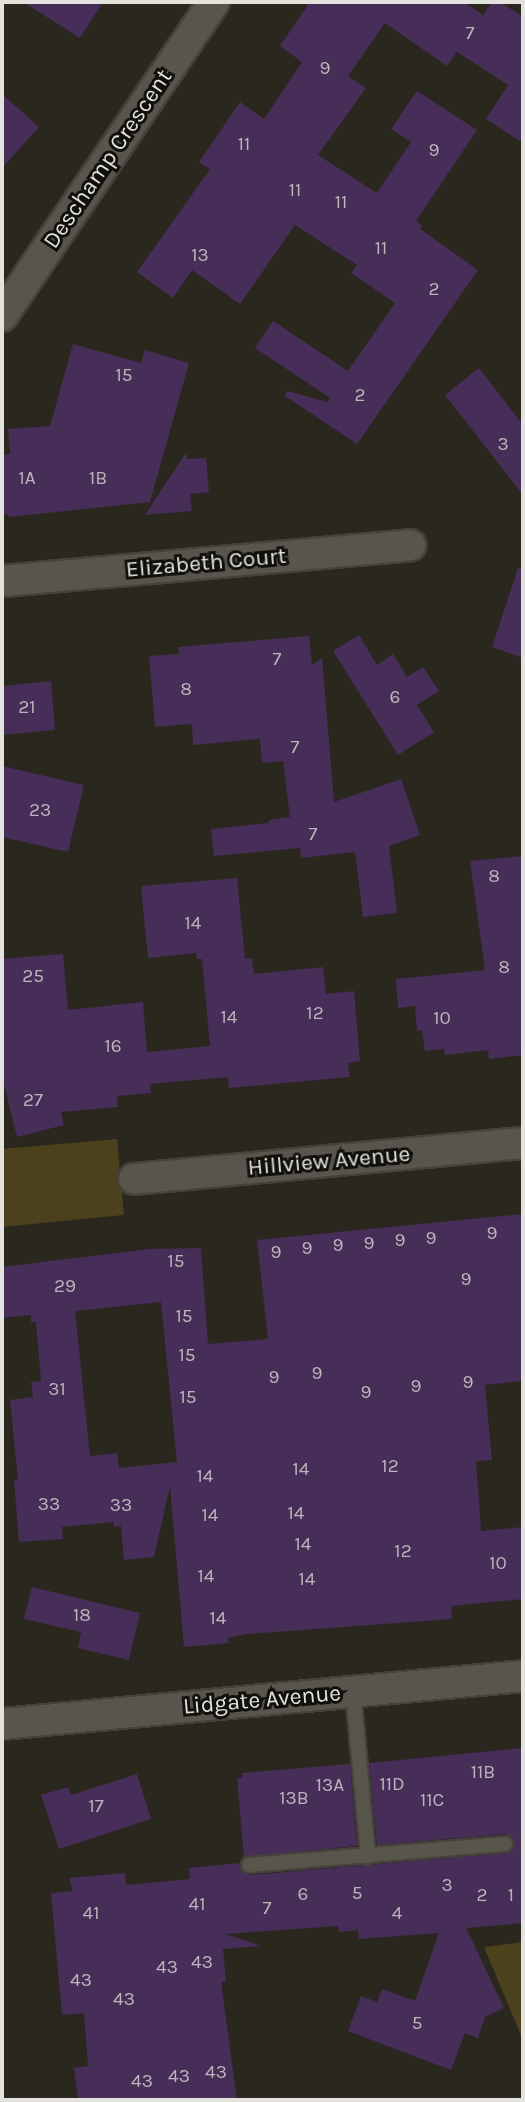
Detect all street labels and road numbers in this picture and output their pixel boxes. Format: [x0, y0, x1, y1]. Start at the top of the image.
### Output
street label: Deschamp Crescent [38, 64, 178, 254]
street label: Elizabeth Court [125, 542, 287, 584]
street label: Hillview Avenue [247, 1140, 411, 1182]
street label: Lidgate Avenue [182, 1679, 342, 1721]

